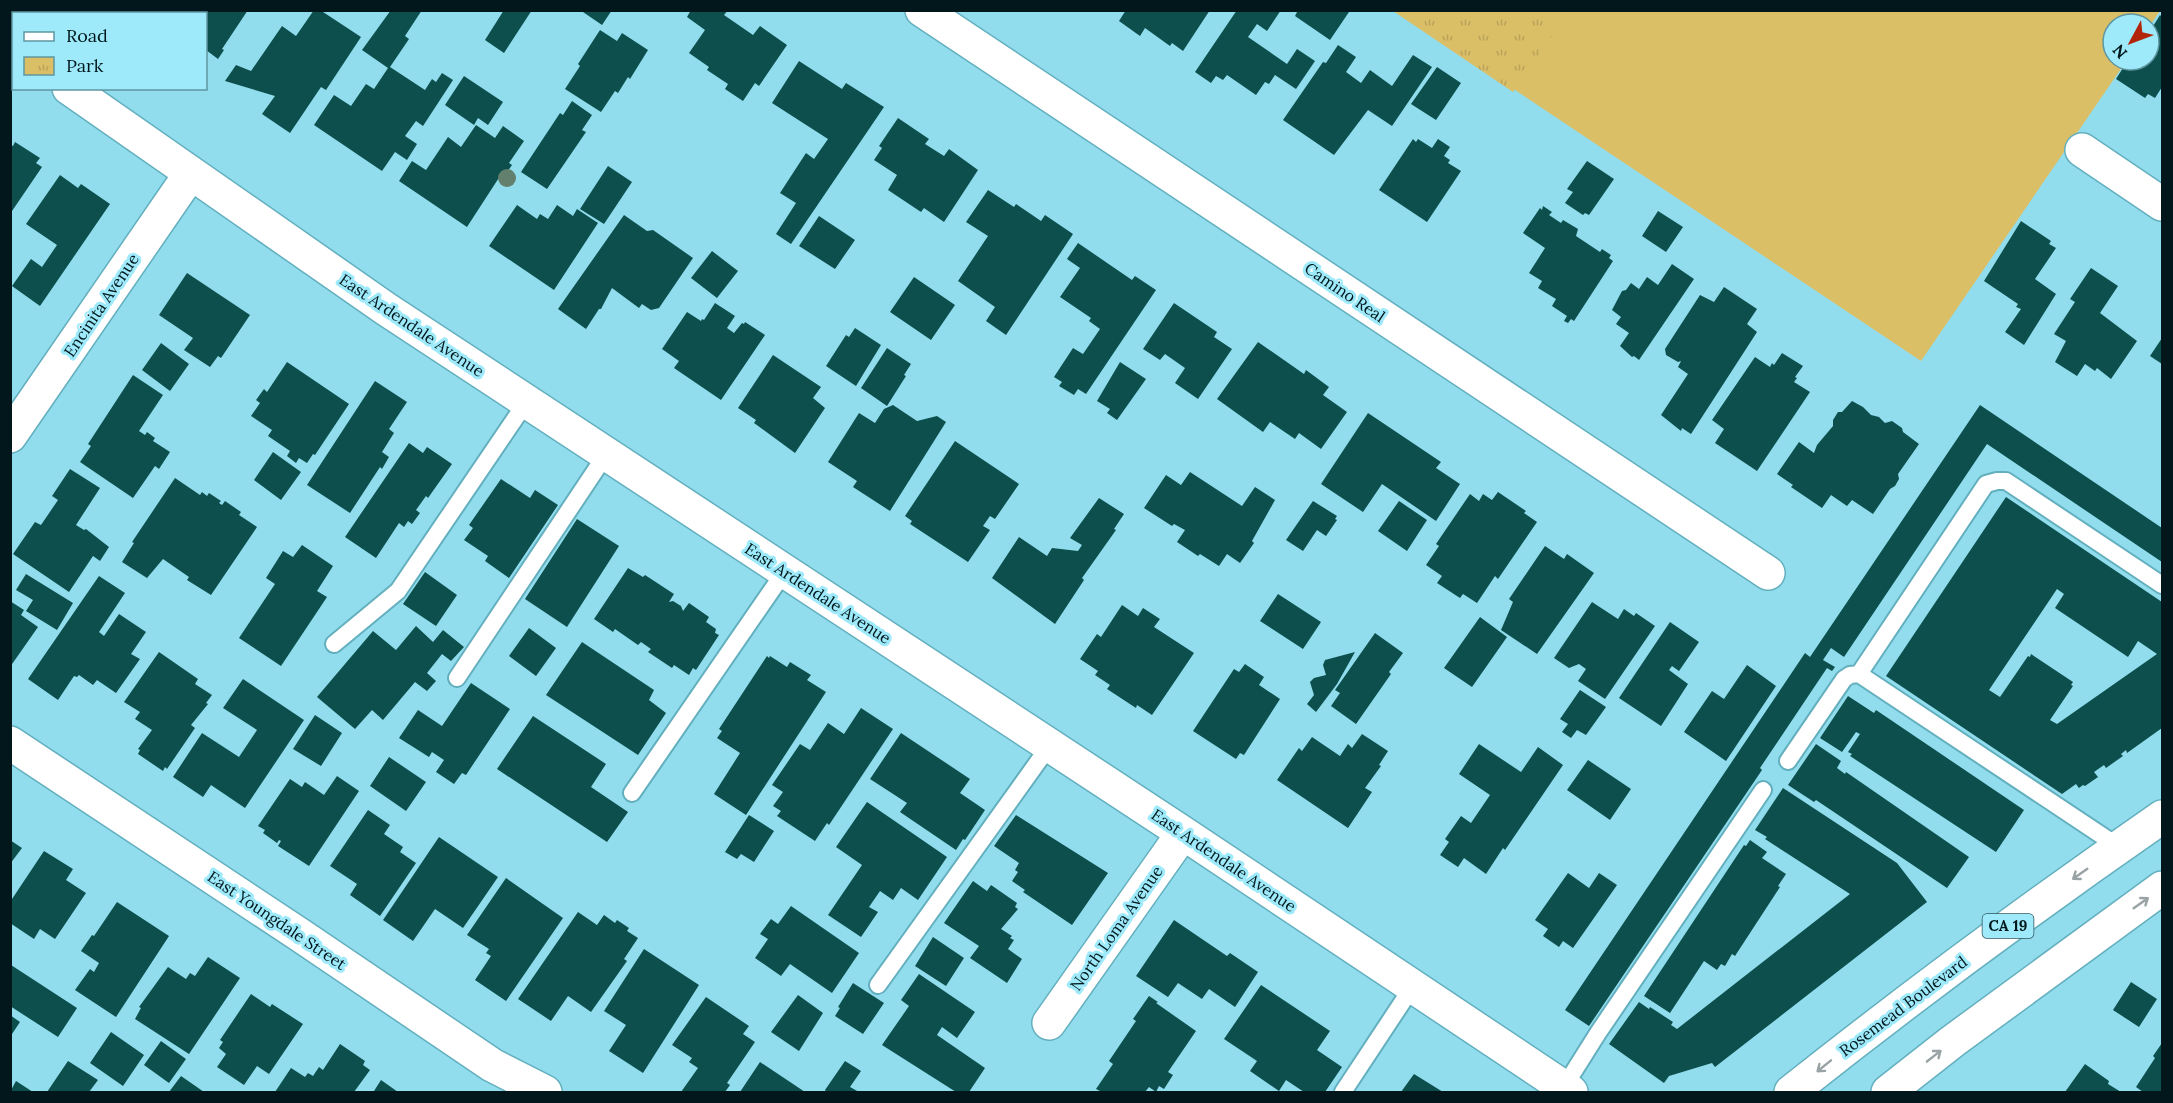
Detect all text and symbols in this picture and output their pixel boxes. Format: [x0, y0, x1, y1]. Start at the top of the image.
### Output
legend [12, 12, 207, 90]
north arrow [2101, 12, 2161, 72]
text: Road [66, 24, 108, 47]
text: N [2108, 41, 2131, 63]
text: Park [66, 54, 104, 77]
street label: Encinita Avenue [59, 249, 143, 360]
street label: Camino Real [1301, 258, 1389, 326]
street label: East Ardendale Avenue [336, 269, 488, 381]
street label: East Ardendale Avenue [741, 538, 895, 648]
street label: East Ardendale Avenue [1148, 804, 1300, 916]
street label: North Loma Avenue [1065, 861, 1167, 994]
street label: East Youngdale Street [204, 866, 351, 974]
one-way arrow [2072, 868, 2088, 880]
one-way arrow [2133, 897, 2149, 909]
road number: CA 19 [1982, 914, 2034, 938]
street label: Rosemead Boulevard [1835, 951, 1971, 1061]
one-way arrow [1925, 1050, 1941, 1063]
one-way arrow [1816, 1060, 1832, 1073]

